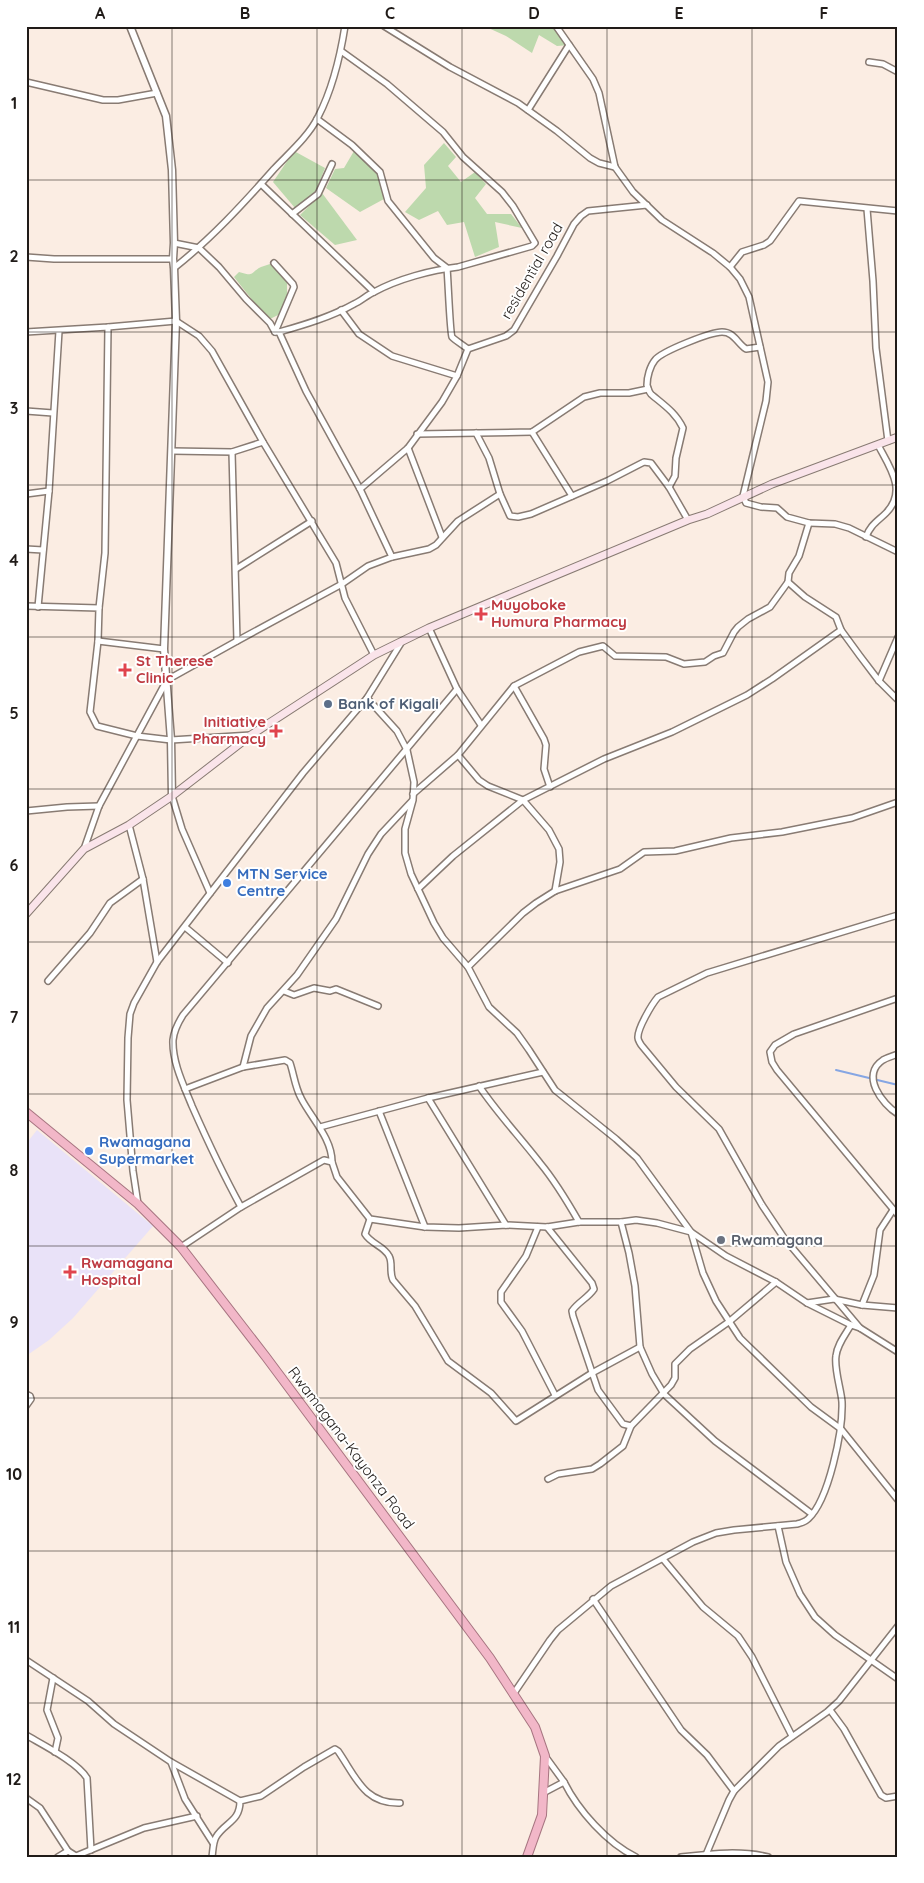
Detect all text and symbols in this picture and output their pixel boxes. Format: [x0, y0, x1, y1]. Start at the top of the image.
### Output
text: A [95, 3, 106, 23]
text: B [240, 3, 250, 23]
text: C [385, 3, 395, 23]
text: D [528, 3, 540, 23]
text: E [674, 3, 684, 23]
text: F [820, 3, 829, 23]
text: 1 [11, 93, 17, 113]
street label: residential road [496, 219, 567, 322]
text: 2 [9, 246, 19, 266]
text: 3 [10, 398, 18, 418]
text: 4 [9, 550, 19, 570]
place label: Muyoboke Humura Pharmacy [491, 595, 627, 631]
marker: Muyoboke Humura Pharmacy [475, 608, 487, 620]
place label: St Therese Clinic [136, 651, 214, 687]
marker: St Therese Clinic [118, 663, 132, 677]
place label: Bank of Kigali [338, 694, 439, 713]
marker: Bank of Kigali [322, 698, 334, 710]
text: 5 [9, 703, 19, 723]
place label: Initiative Pharmacy [192, 712, 266, 748]
marker: Initiative Pharmacy [270, 725, 282, 737]
text: 6 [10, 855, 19, 875]
place label: MTN Service Centre [237, 864, 328, 900]
marker: MTN Service Centre [221, 877, 233, 889]
text: 7 [10, 1007, 19, 1027]
place label: Rwamagana Supermarket [99, 1132, 195, 1168]
marker: Rwamagana Supermarket [83, 1145, 95, 1157]
text: 8 [10, 1160, 19, 1180]
place label: Rwamagana [731, 1230, 823, 1249]
marker: Rwamagana [715, 1234, 727, 1246]
place label: Rwamagana Hospital [81, 1253, 173, 1289]
marker: Rwamagana Hospital [63, 1265, 77, 1279]
text: 9 [9, 1312, 19, 1332]
street label: Rwamagana-Kayonza Road [284, 1363, 419, 1533]
text: 10 [6, 1464, 22, 1484]
text: 11 [8, 1617, 20, 1637]
text: 12 [6, 1769, 22, 1789]

